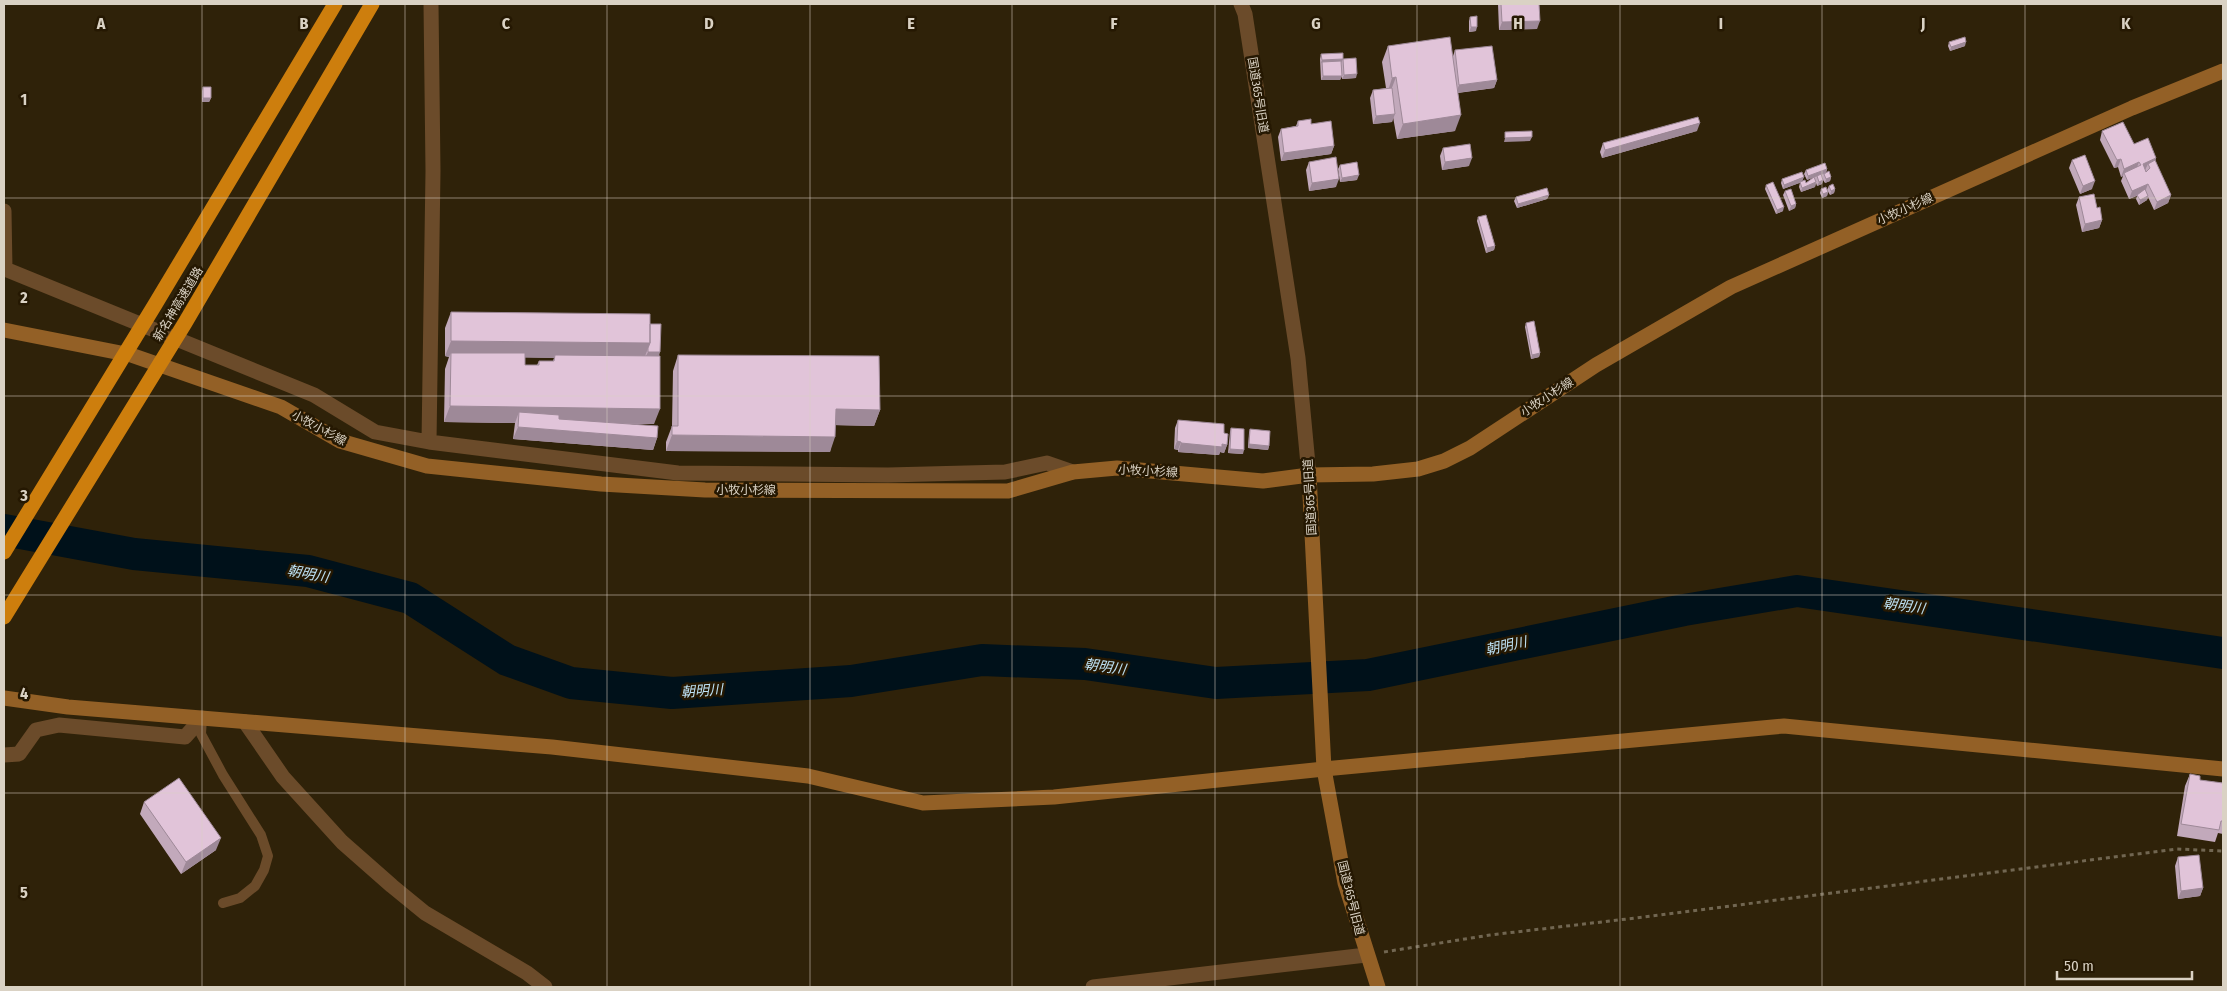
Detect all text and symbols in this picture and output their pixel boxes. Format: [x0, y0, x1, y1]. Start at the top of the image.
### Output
text: A [96, 14, 106, 33]
text: B [300, 14, 309, 33]
text: C [502, 14, 511, 33]
text: D [704, 14, 714, 33]
text: E [907, 14, 915, 33]
text: F [1110, 14, 1118, 33]
text: G [1311, 14, 1321, 33]
text: H [1513, 14, 1523, 33]
text: I [1719, 14, 1723, 33]
text: J [1920, 14, 1925, 33]
text: K [2121, 14, 2131, 33]
street label: 国道365号旧道 [1245, 56, 1271, 134]
text: 1 [21, 90, 27, 109]
street label: 小牧小杉線 [1875, 190, 1935, 228]
street label: 新名神高速道路 [150, 264, 206, 344]
text: 2 [19, 288, 28, 307]
street label: 小牧小杉線 [1518, 375, 1576, 419]
street label: 小牧小杉線 [289, 408, 349, 448]
street label: 国道365号旧道 [1301, 458, 1319, 536]
street label: 小牧小杉線 [1118, 462, 1178, 480]
street label: 小牧小杉線 [716, 483, 776, 497]
text: 3 [19, 486, 28, 505]
water label: 朝明川 [286, 562, 332, 586]
water label: 朝明川 [1882, 595, 1928, 618]
water label: 朝明川 [1484, 633, 1530, 659]
water label: 朝明川 [1083, 656, 1129, 679]
water label: 朝明川 [680, 681, 726, 701]
text: 4 [20, 684, 28, 703]
street label: 国道365号旧道 [1335, 859, 1367, 937]
text: 5 [20, 883, 28, 902]
scale bar [2057, 948, 2192, 980]
text: 50 m [2064, 957, 2094, 975]

